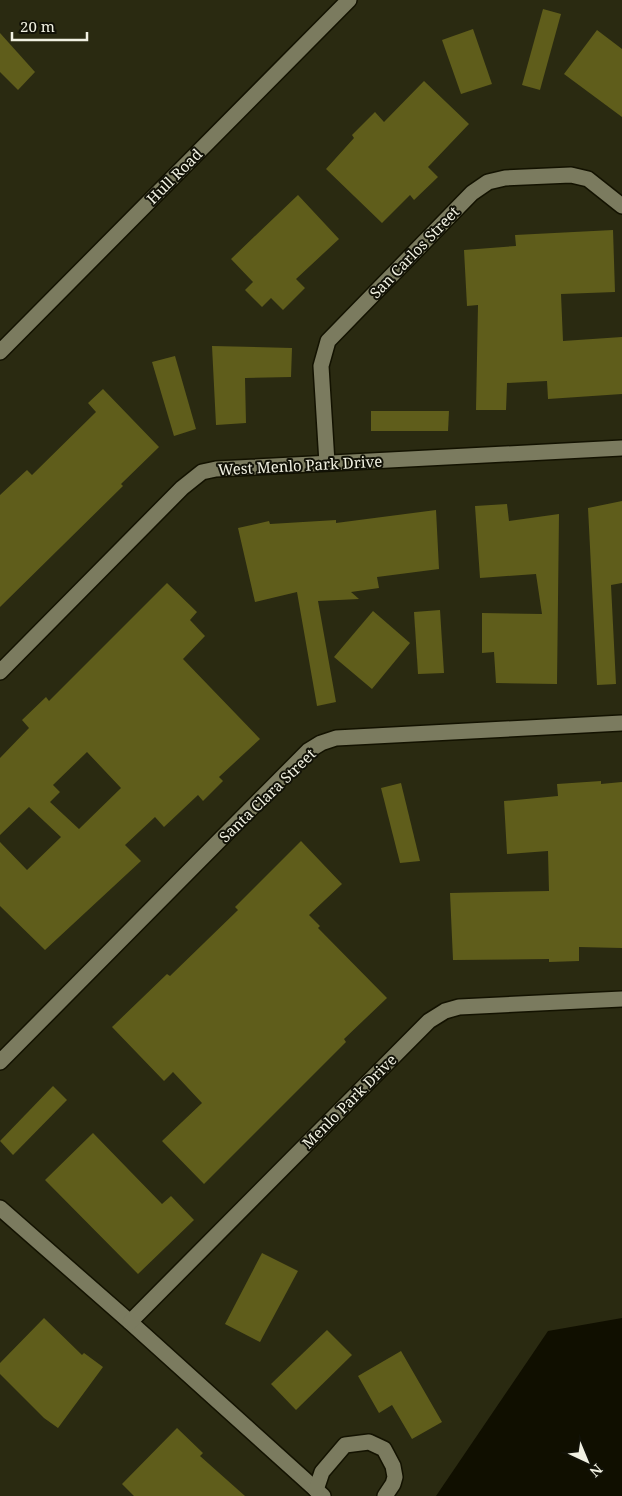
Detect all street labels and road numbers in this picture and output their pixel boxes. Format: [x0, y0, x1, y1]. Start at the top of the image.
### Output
street label: Hull Road [142, 144, 206, 208]
street label: San Carlos Street [365, 202, 463, 302]
street label: West Menlo Park Drive [217, 451, 383, 479]
street label: Santa Clara Street [214, 744, 320, 846]
street label: Menlo Park Drive [297, 1049, 401, 1153]

